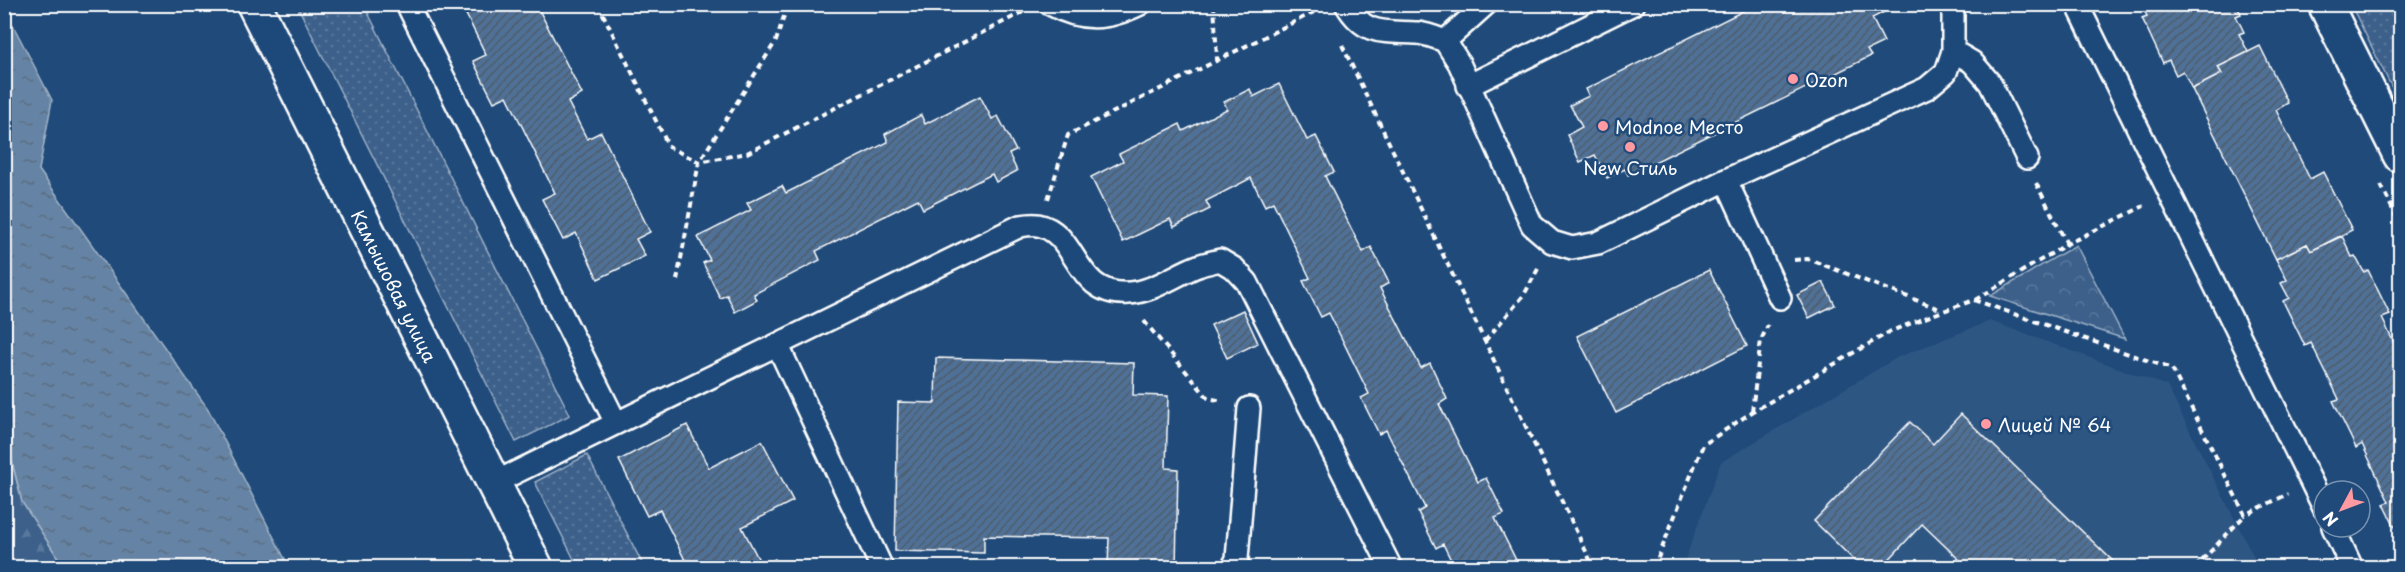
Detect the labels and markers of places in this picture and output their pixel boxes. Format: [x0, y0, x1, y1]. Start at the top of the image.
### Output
place label: Ozon [1805, 66, 1848, 93]
marker: Ozon [1786, 72, 1800, 86]
place label: Modnoe Место [1615, 113, 1743, 140]
marker: Modnoe Место [1596, 119, 1610, 133]
marker: New Стиль [1623, 140, 1637, 154]
place label: New Стиль [1583, 154, 1677, 181]
place label: Лицей № 64 [1998, 411, 2111, 438]
marker: Лицей № 64 [1979, 417, 1993, 431]

